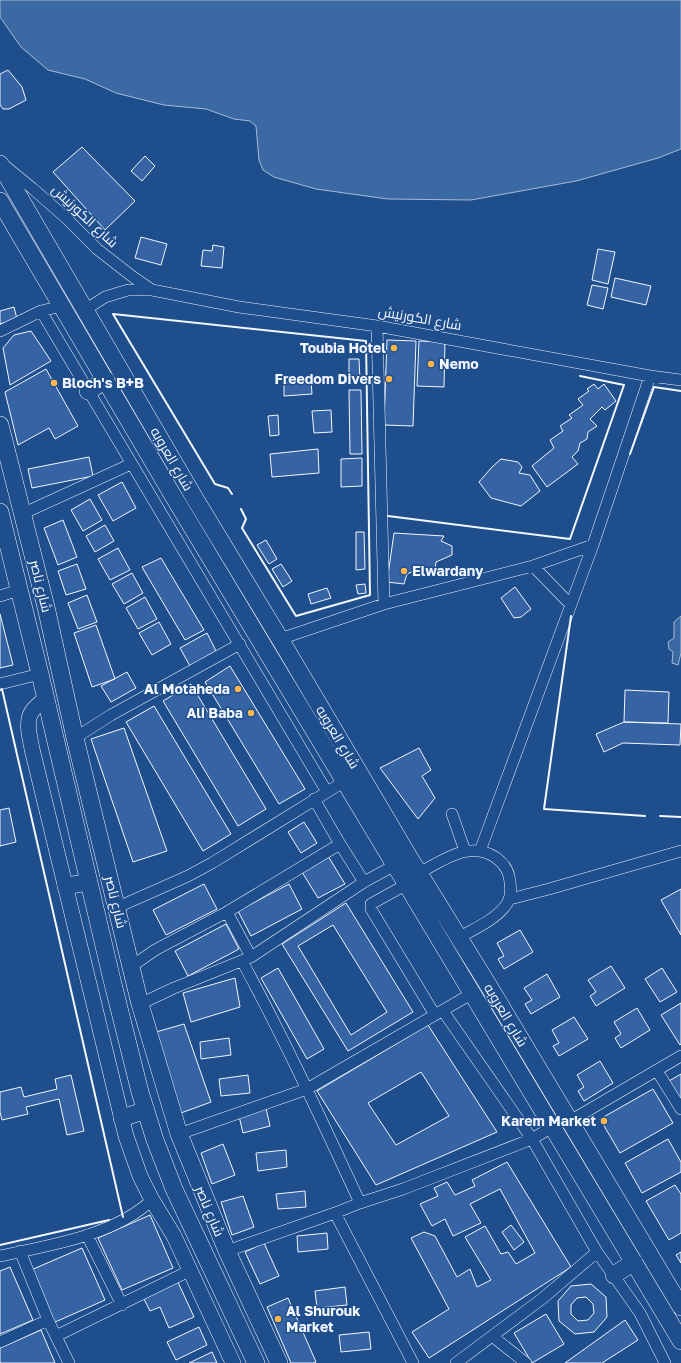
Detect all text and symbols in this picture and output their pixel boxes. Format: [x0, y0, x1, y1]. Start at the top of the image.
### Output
street label: شارع الكورنيش [48, 181, 122, 251]
street label: شارع الكورنيش [377, 302, 463, 334]
place label: Toubia Hotel [300, 339, 386, 356]
marker: Toubia Hotel [389, 343, 399, 353]
place label: Nemo [439, 355, 479, 372]
marker: Nemo [426, 359, 436, 369]
place label: Freedom Divers [275, 370, 381, 387]
place label: Bloch's B+B [62, 374, 144, 391]
marker: Freedom Divers [384, 374, 394, 384]
marker: Bloch's B+B [49, 378, 59, 388]
street label: شارع العروبه [147, 424, 197, 494]
street label: شارع ناصر [26, 557, 56, 614]
place label: Elwardany [412, 562, 484, 579]
marker: Elwardany [399, 566, 409, 576]
place label: Al Motaheda [144, 680, 230, 697]
marker: Al Motaheda [233, 684, 243, 694]
street label: شارع العروبه [312, 702, 364, 772]
place label: Ali Baba [186, 704, 243, 721]
marker: Ali Baba [246, 708, 256, 718]
street label: شارع ناصر [101, 873, 131, 930]
street label: شارع العروبه [480, 980, 532, 1050]
place label: Karem Market [501, 1112, 596, 1129]
marker: Karem Market [599, 1116, 609, 1126]
street label: شارع ناصر [191, 1182, 229, 1239]
place label: Al Shurouk Market [286, 1302, 360, 1335]
marker: Al Shurouk Market [273, 1314, 283, 1324]

